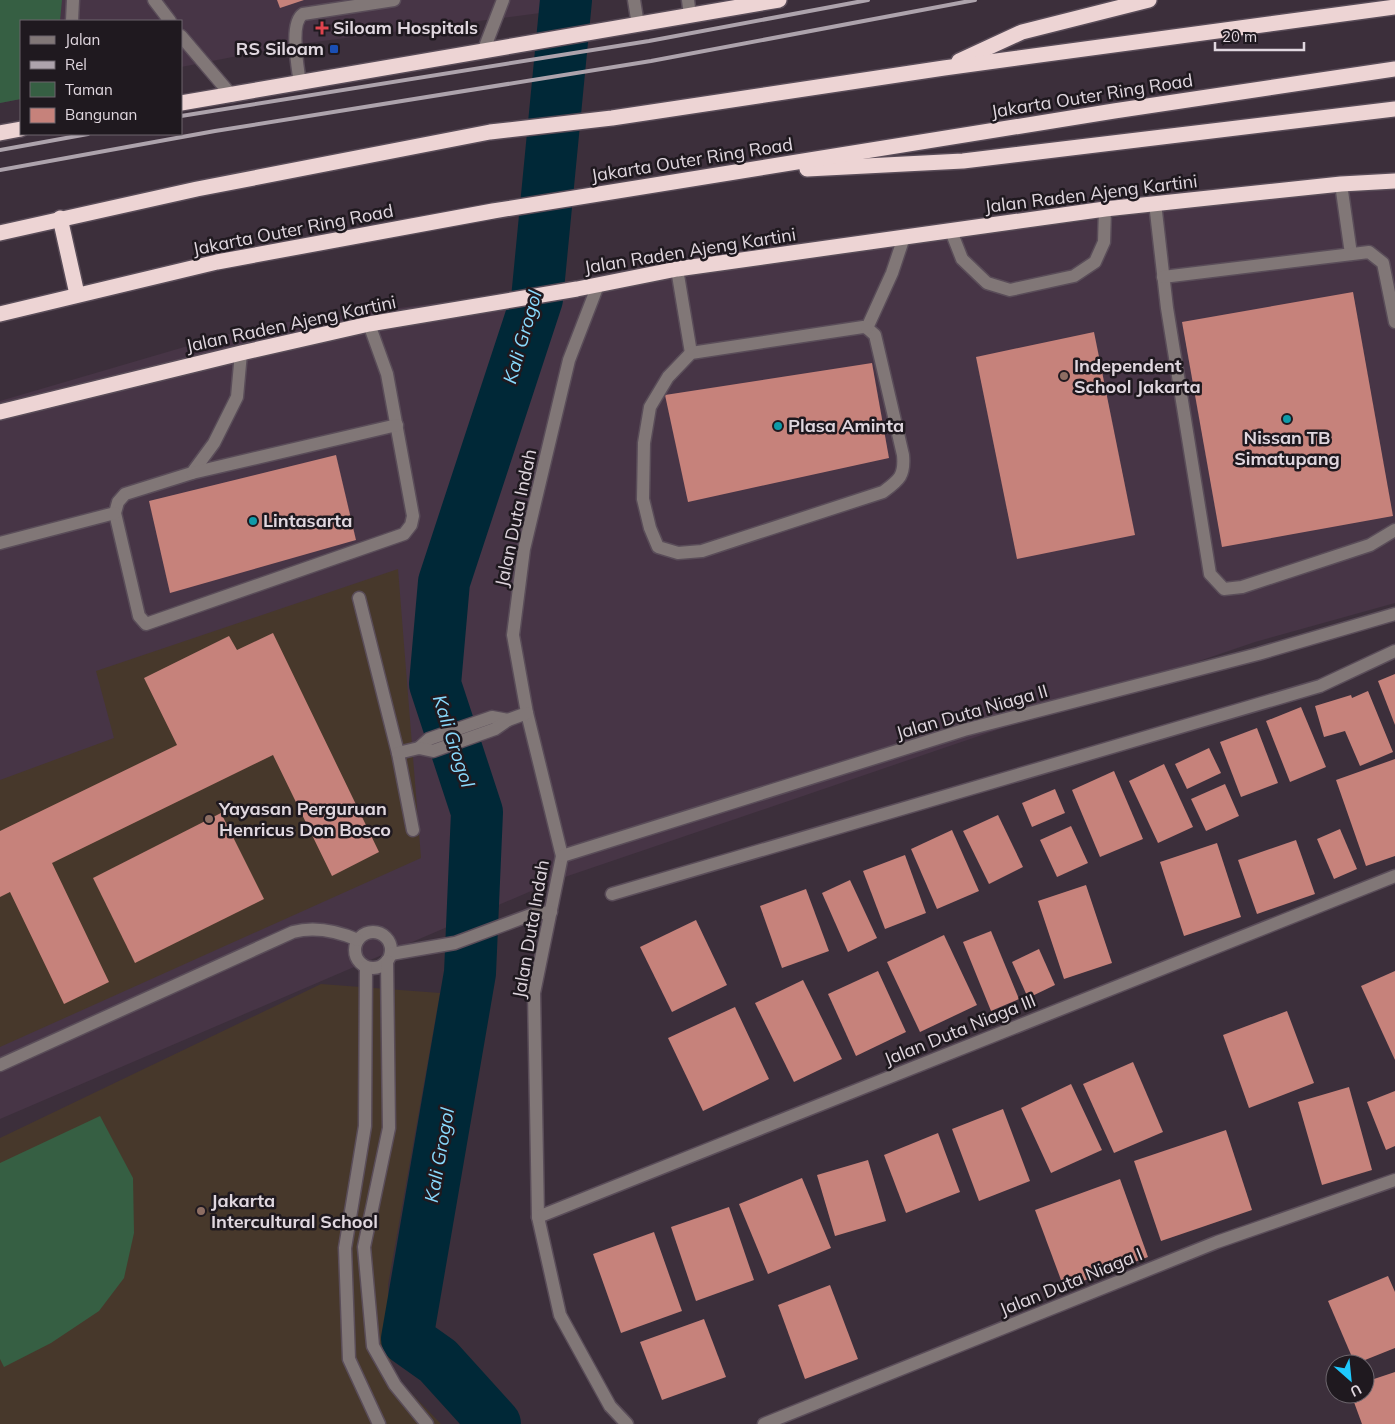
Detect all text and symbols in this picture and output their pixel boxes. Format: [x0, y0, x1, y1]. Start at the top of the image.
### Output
place label: Siloam Hospitals [333, 16, 478, 39]
legend [20, 20, 182, 135]
scale bar [1215, 20, 1304, 52]
marker: Siloam Hospitals [315, 21, 329, 35]
text: 20 m [1222, 27, 1257, 46]
text: Jalan [65, 30, 100, 49]
place label: RS Siloam [236, 37, 324, 60]
marker: RS Siloam [328, 43, 340, 55]
text: Rel [65, 55, 87, 74]
street label: Jakarta Outer Ring Road [989, 68, 1194, 123]
text: Taman [65, 80, 113, 99]
text: Bangunan [65, 105, 137, 124]
street label: Jakarta Outer Ring Road [589, 132, 794, 187]
street label: Jalan Raden Ajeng Kartini [983, 169, 1199, 218]
street label: Jakarta Outer Ring Road [191, 199, 395, 260]
street label: Jalan Raden Ajeng Kartini [582, 222, 797, 279]
water label: Kali Grogol [497, 287, 547, 386]
street label: Jalan Raden Ajeng Kartini [184, 290, 398, 357]
place label: Independent School Jakarta [1074, 354, 1201, 398]
marker: Independent School Jakarta [1058, 370, 1070, 382]
marker: Nissan TB Simatupang [1281, 413, 1293, 425]
place label: Plasa Aminta [788, 414, 904, 437]
marker: Plasa Aminta [772, 420, 784, 432]
place label: Nissan TB Simatupang [1234, 426, 1340, 470]
street label: Jalan Duta Indah [490, 447, 541, 589]
place label: Lintasarta [263, 509, 352, 532]
marker: Lintasarta [247, 515, 259, 527]
street label: Jalan Duta Niaga II [893, 679, 1050, 744]
water label: Kali Grogol [428, 692, 480, 791]
place label: Yayasan Perguruan Henricus Don Bosco [218, 797, 391, 841]
marker: Yayasan Perguruan Henricus Don Bosco [203, 813, 215, 825]
street label: Jalan Duta Indah [507, 858, 554, 1000]
street label: Jalan Duta Niaga III [881, 989, 1039, 1070]
water label: Kali Grogol [419, 1105, 459, 1204]
place label: Jakarta Intercultural School [211, 1189, 378, 1233]
marker: Jakarta Intercultural School [195, 1205, 207, 1217]
street label: Jalan Duta Niaga I [996, 1242, 1146, 1321]
north arrow [1325, 1354, 1375, 1404]
text: U [1347, 1380, 1365, 1401]

